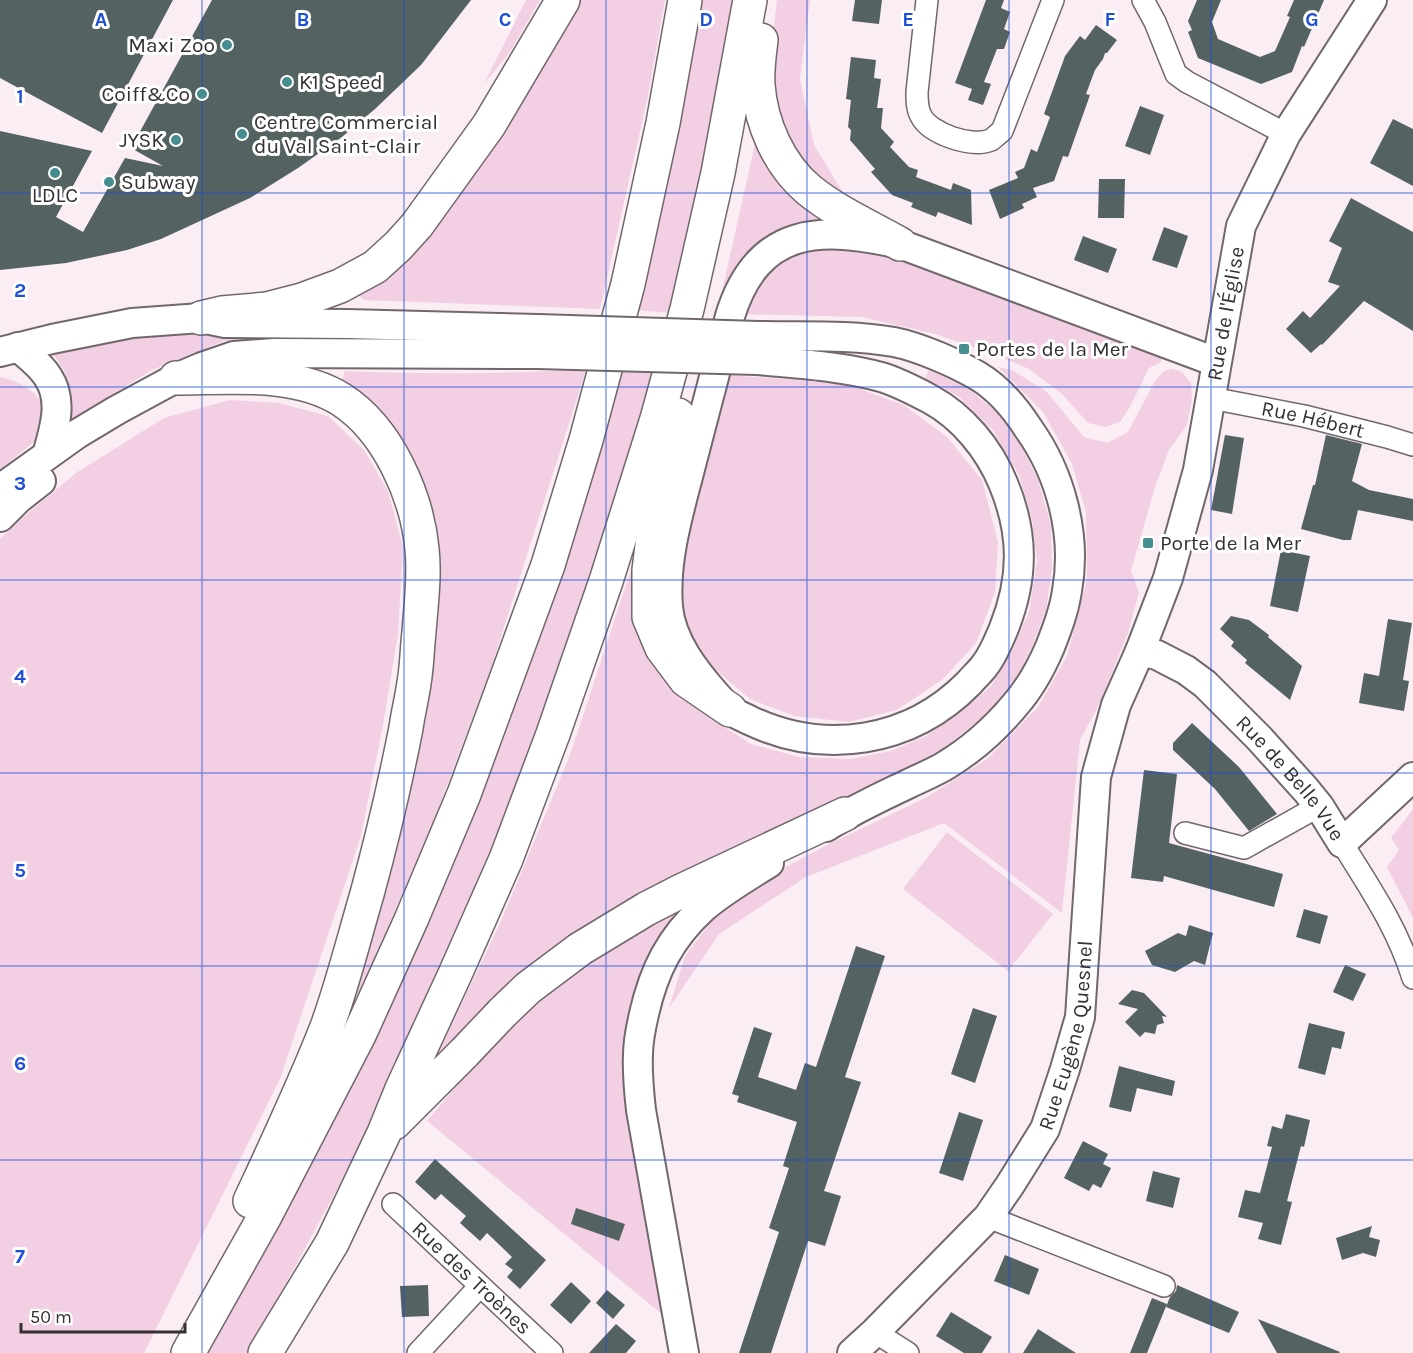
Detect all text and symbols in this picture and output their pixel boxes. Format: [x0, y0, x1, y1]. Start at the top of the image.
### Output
text: A [95, 8, 108, 31]
text: B [297, 8, 309, 31]
text: C [499, 8, 511, 31]
text: D [699, 8, 713, 31]
text: E [902, 8, 914, 31]
text: F [1105, 8, 1116, 31]
text: G [1305, 8, 1319, 31]
place label: Maxi Zoo [128, 33, 215, 57]
marker: Maxi Zoo [220, 38, 234, 52]
place label: K1 Speed [299, 70, 383, 94]
marker: K1 Speed [280, 75, 294, 89]
place label: Coiff&Co [101, 82, 190, 106]
text: 1 [16, 85, 24, 108]
marker: Coiff&Co [195, 87, 209, 101]
place label: Centre Commercial du Val Saint-Clair [254, 110, 438, 158]
marker: Centre Commercial du Val Saint-Clair [235, 127, 249, 141]
place label: JYSK [119, 128, 164, 152]
marker: JYSK [169, 133, 183, 147]
marker: LDLC [48, 166, 62, 180]
place label: Subway [121, 170, 196, 194]
marker: Subway [102, 175, 116, 189]
place label: LDLC [32, 183, 78, 207]
street label: Rue de l'Église [1202, 245, 1249, 383]
text: 2 [14, 279, 26, 302]
place label: Portes de la Mer [976, 337, 1129, 361]
marker: Portes de la Mer [957, 342, 971, 356]
street label: Rue Hébert [1259, 396, 1367, 443]
text: 3 [14, 472, 26, 495]
place label: Porte de la Mer [1160, 531, 1302, 555]
marker: Porte de la Mer [1141, 536, 1155, 550]
text: 4 [14, 665, 26, 688]
street label: Rue de Belle Vue [1231, 710, 1349, 845]
text: 5 [14, 859, 26, 882]
street label: Rue Eugène Quesnel [1033, 940, 1097, 1133]
text: 6 [14, 1052, 26, 1075]
street label: Rue des Troènes [407, 1216, 536, 1339]
text: 7 [15, 1245, 25, 1268]
scale bar [21, 1296, 184, 1334]
text: 50 m [30, 1306, 72, 1328]

